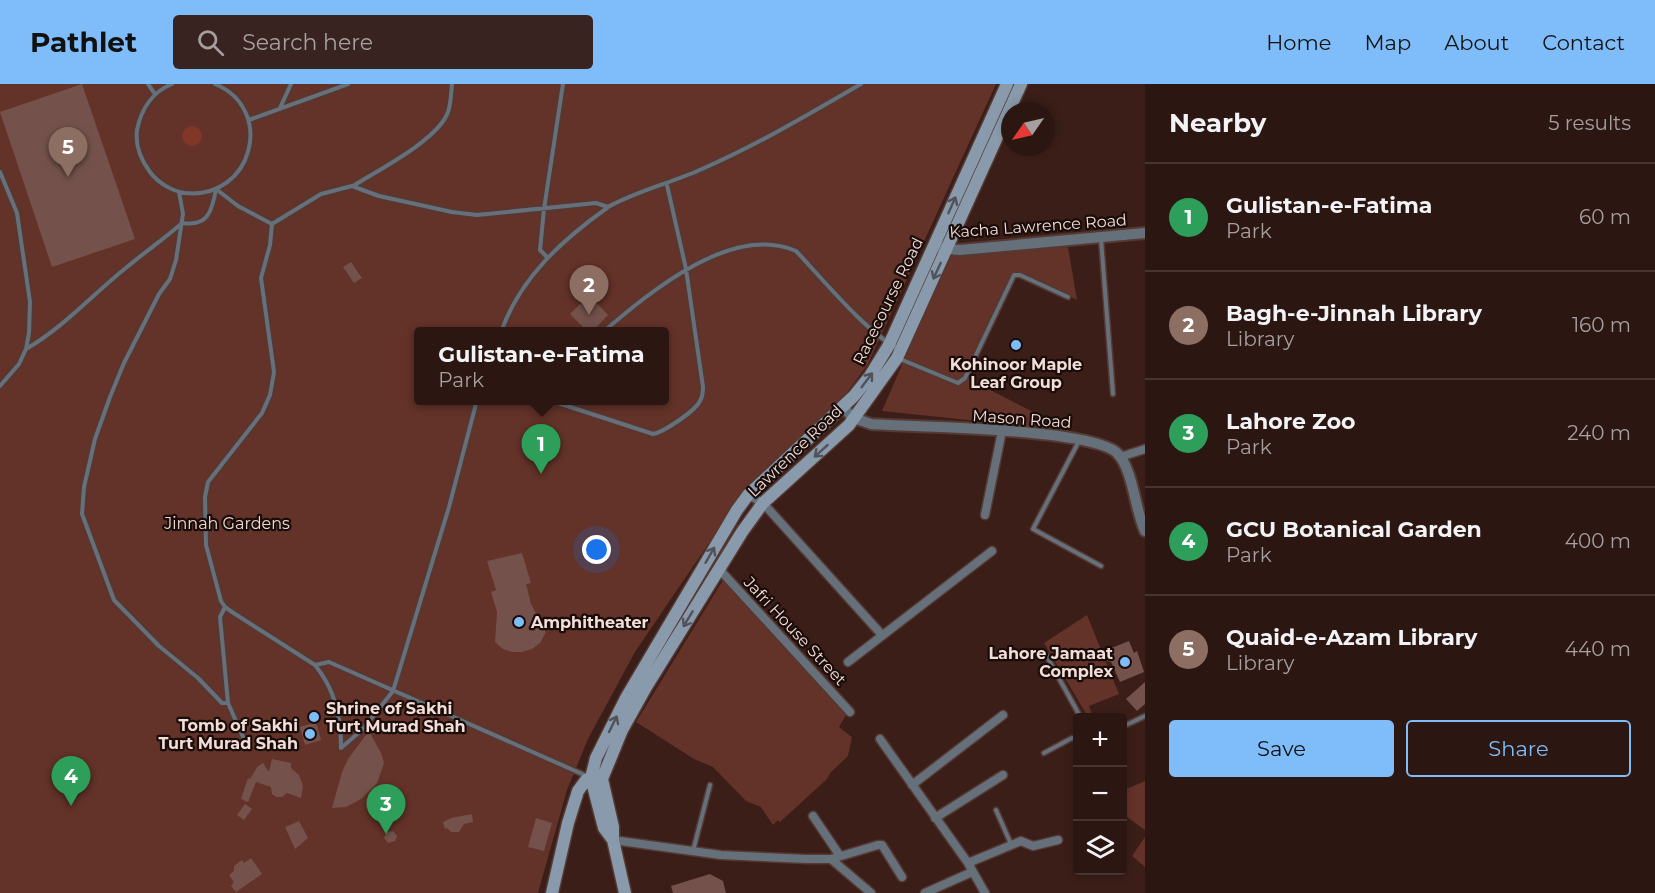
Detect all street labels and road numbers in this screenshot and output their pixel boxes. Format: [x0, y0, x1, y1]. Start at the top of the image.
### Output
street label: Kacha Lawrence Road [949, 210, 1127, 242]
street label: Racecourse Road [849, 234, 927, 368]
street label: Lawrence Road [744, 401, 846, 501]
street label: Mason Road [972, 406, 1072, 432]
street label: Jafri House Street [739, 572, 851, 690]

